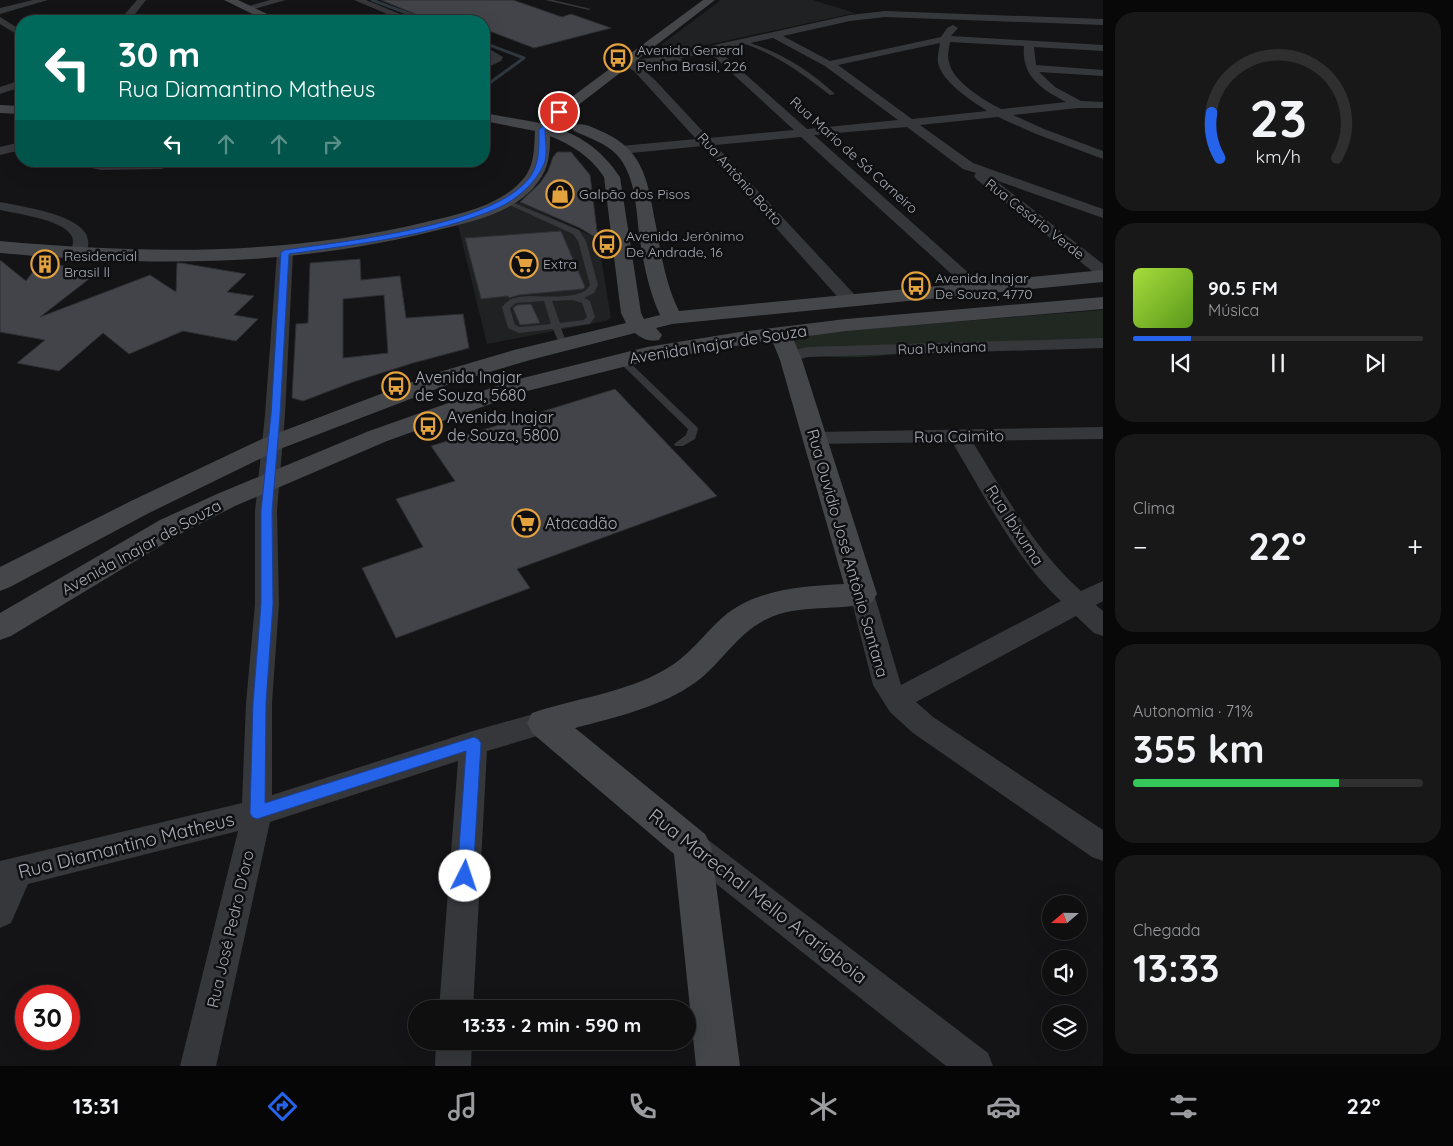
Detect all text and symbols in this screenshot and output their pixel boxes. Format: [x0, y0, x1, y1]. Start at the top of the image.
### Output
text: 30 m [118, 32, 200, 76]
icon: left [35, 35, 100, 100]
place label: Avenida General Penha Brasil, 226 [637, 41, 747, 75]
bus stop icon: Avenida General Penha Brasil, 226 [603, 43, 633, 73]
text: Rua Diamantino Matheus [118, 75, 375, 103]
text: 23 [1249, 85, 1307, 150]
pin [538, 91, 580, 133]
street label: Rua Mario de Sá Carneiro [786, 93, 922, 217]
icon: arrive [545, 98, 573, 126]
street label: Rua Antônio Botto [694, 129, 786, 229]
icon: left [159, 130, 187, 158]
icon: ahead [212, 130, 240, 158]
icon: ahead [265, 130, 293, 158]
icon: right [318, 130, 346, 158]
text: km/h [1255, 145, 1301, 167]
street label: Rua Cesário Verde [982, 175, 1088, 263]
shop icon: Galpão dos Pisos [545, 179, 575, 209]
place label: Galpão dos Pisos [579, 185, 690, 203]
place label: Avenida Jerônimo De Andrade, 16 [626, 227, 744, 261]
bus stop icon: Avenida Jerônimo De Andrade, 16 [592, 229, 622, 259]
place label: Residencial Brasil ll [64, 247, 137, 281]
building icon: Residencial Brasil ll [30, 249, 60, 279]
supermarket icon: Extra [509, 249, 539, 279]
place label: Extra [543, 255, 577, 273]
place label: Avenida Inajar De Souza, 4770 [935, 269, 1033, 303]
bus stop icon: Avenida Inajar De Souza, 4770 [901, 271, 931, 301]
text: 90.5 FM [1208, 276, 1278, 300]
text: Música [1208, 300, 1259, 320]
street label: Avenida Inajar de Souza [628, 320, 808, 368]
street label: Rua Puxinana [897, 337, 987, 359]
icon: previous [1167, 349, 1195, 377]
icon: pause [1264, 349, 1292, 377]
icon: next [1361, 349, 1389, 377]
place label: Avenida Inajar de Souza, 5680 [415, 367, 526, 405]
bus stop icon: Avenida Inajar de Souza, 5680 [381, 371, 411, 401]
place label: Avenida Inajar de Souza, 5800 [447, 407, 559, 445]
bus stop icon: Avenida Inajar de Souza, 5800 [413, 411, 443, 441]
street label: Rua Caimito [914, 425, 1004, 447]
street label: Rua Ouvidio José Antônio Santana [803, 427, 893, 679]
street label: Rua Ibixuma [982, 481, 1048, 569]
street label: Avenida Inajar de Souza [58, 495, 224, 599]
text: Clima [1133, 498, 1175, 518]
supermarket icon: Atacadão [511, 508, 541, 538]
place label: Atacadão [545, 513, 617, 533]
text: 22° [1248, 522, 1306, 570]
text: − [1133, 529, 1148, 564]
text: + [1407, 529, 1423, 564]
text: Autonomia · 71% [1133, 701, 1253, 721]
text: 355 km [1133, 725, 1264, 773]
street label: Rua Marechal Mello Ararigboia [644, 803, 872, 989]
street label: Rua Diamantino Matheus [15, 806, 237, 884]
street label: Rua José Pedro D'oro [202, 848, 258, 1010]
position arrow [438, 849, 490, 901]
north arrow [1042, 895, 1088, 940]
map controls [1042, 895, 1087, 1050]
text: Chegada [1133, 920, 1201, 940]
text: 13:33 [1133, 944, 1219, 992]
button: sound [1042, 950, 1087, 995]
speed limit sign: 30 [15, 985, 80, 1050]
button: layers [1042, 1005, 1087, 1050]
text: 13:33 · 2 min · 590 m [463, 1013, 641, 1037]
icon: directions [265, 1089, 300, 1124]
icon: music [445, 1089, 480, 1124]
icon: phone [625, 1089, 660, 1124]
icon: climate [806, 1089, 841, 1124]
icon: car [986, 1089, 1021, 1124]
icon: filters [1166, 1089, 1201, 1124]
text: 13:31 [73, 1092, 119, 1120]
text: 22° [1347, 1092, 1380, 1120]

